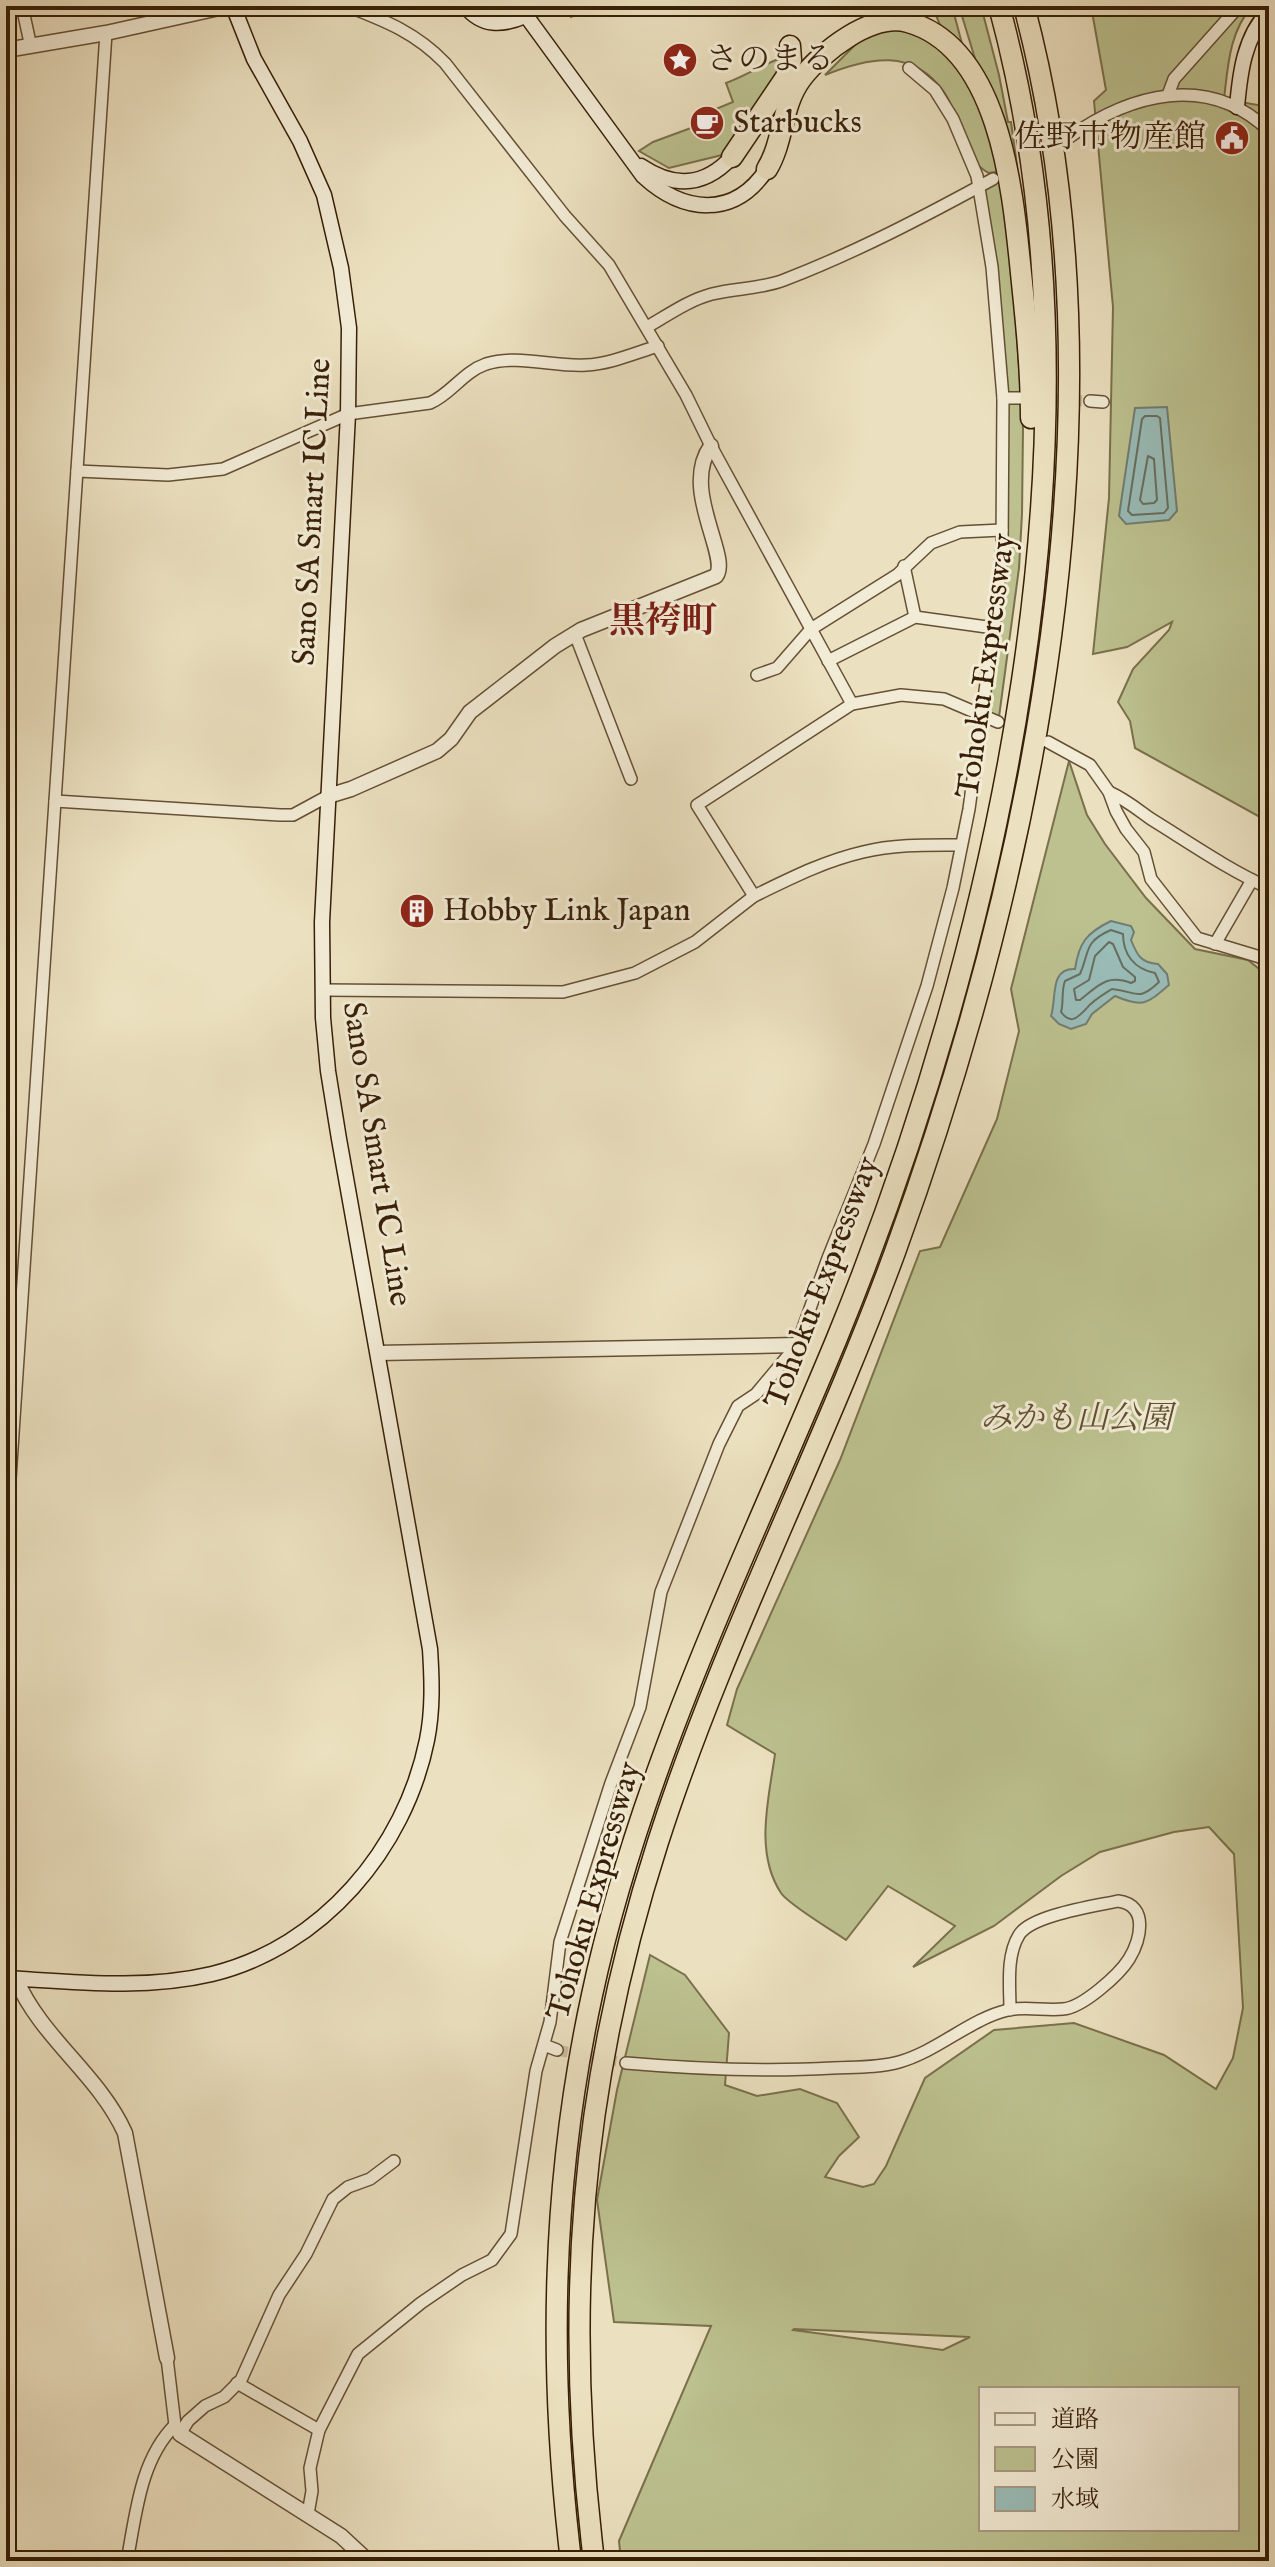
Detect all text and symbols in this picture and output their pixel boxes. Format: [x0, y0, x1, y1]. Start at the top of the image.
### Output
place label: さのまる [706, 40, 834, 81]
place icon: さのまる [661, 41, 699, 79]
place label: Starbucks [733, 103, 862, 144]
cafe icon: Starbucks [688, 104, 726, 142]
place label: 佐野市物産館 [1014, 118, 1206, 159]
public building icon: 佐野市物産館 [1213, 119, 1251, 157]
street label: Sano SA Smart IC Line [284, 357, 342, 667]
street label: Tohoku Expressway [948, 531, 1026, 801]
district label: 黒袴町 [609, 599, 717, 645]
place label: Hobby Link Japan [443, 891, 691, 932]
building icon: Hobby Link Japan [398, 892, 436, 930]
street label: Sano SA Smart IC Line [332, 999, 420, 1309]
street label: Tohoku Expressway [756, 1151, 890, 1415]
park label: みかも山公園 [980, 1399, 1177, 1440]
street label: Tohoku Expressway [539, 1757, 651, 2025]
legend [979, 2387, 1239, 2531]
text: 道路 [1051, 2405, 1099, 2436]
text: 公園 [1051, 2445, 1099, 2476]
text: 水域 [1051, 2485, 1099, 2516]

